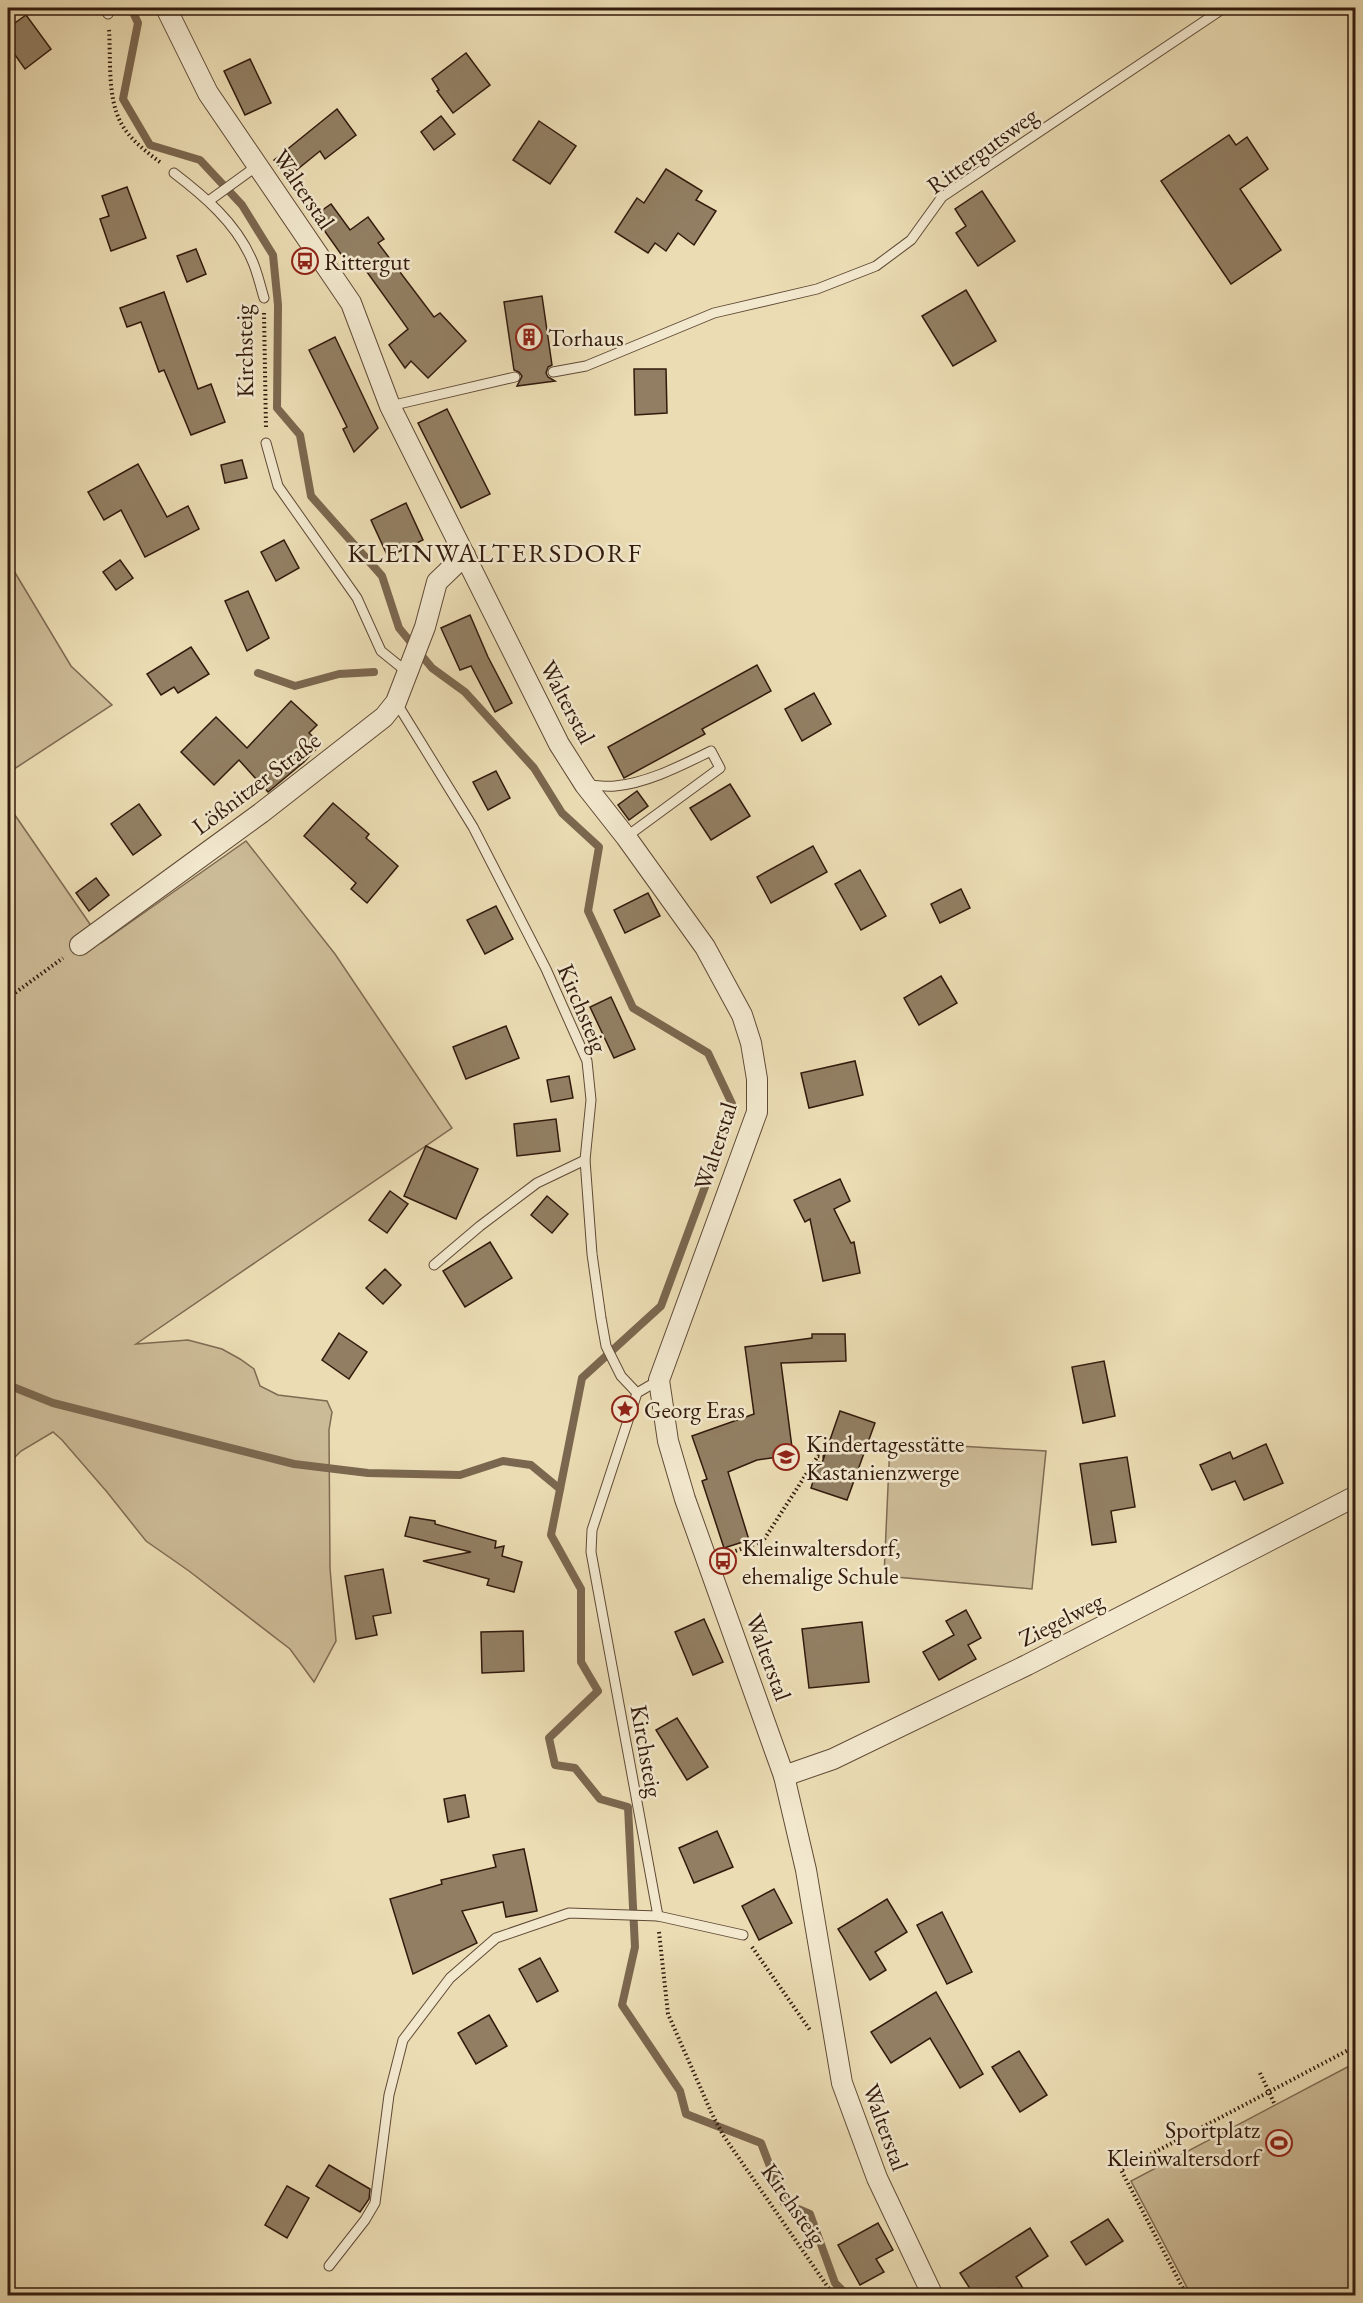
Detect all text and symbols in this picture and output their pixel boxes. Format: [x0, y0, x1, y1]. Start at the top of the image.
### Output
street label: Rittergutsweg [921, 99, 1044, 201]
street label: Walterstal [266, 143, 342, 235]
bus stop icon: Rittergut [290, 246, 320, 276]
place label: Rittergut [324, 246, 411, 277]
street label: Kirchsteig [228, 304, 260, 398]
building icon: Torhaus [514, 322, 544, 352]
place label: Torhaus [548, 322, 624, 353]
district label: KLEINWALTERSDORF [347, 535, 643, 570]
street label: Walterstal [533, 655, 603, 749]
street label: Lößnitzer Straße [186, 725, 326, 841]
street label: Kirchsteig [550, 959, 616, 1058]
street label: Walterstal [686, 1098, 744, 1194]
place icon: Georg Eras [610, 1394, 640, 1424]
place label: Georg Eras [644, 1394, 745, 1425]
place label: Kindertagesstätte Kastanienzwerge [806, 1428, 964, 1487]
school or university icon: Kindertagesstätte Kastanienzwerge [771, 1442, 801, 1472]
place label: Kleinwaltersdorf, ehemalige Schule [742, 1532, 901, 1591]
bus stop icon: Kleinwaltersdorf, ehemalige Schule [708, 1546, 738, 1576]
street label: Ziegelweg [1013, 1584, 1109, 1653]
street label: Walterstal [739, 1609, 799, 1705]
street label: Kirchsteig [624, 1702, 670, 1800]
street label: Walterstal [856, 2079, 916, 2175]
place label: Sportplatz Kleinwaltersdorf [1107, 2114, 1263, 2173]
sports icon: Sportplatz Kleinwaltersdorf [1264, 2128, 1294, 2158]
street label: Kirchsteig [755, 2157, 834, 2252]

